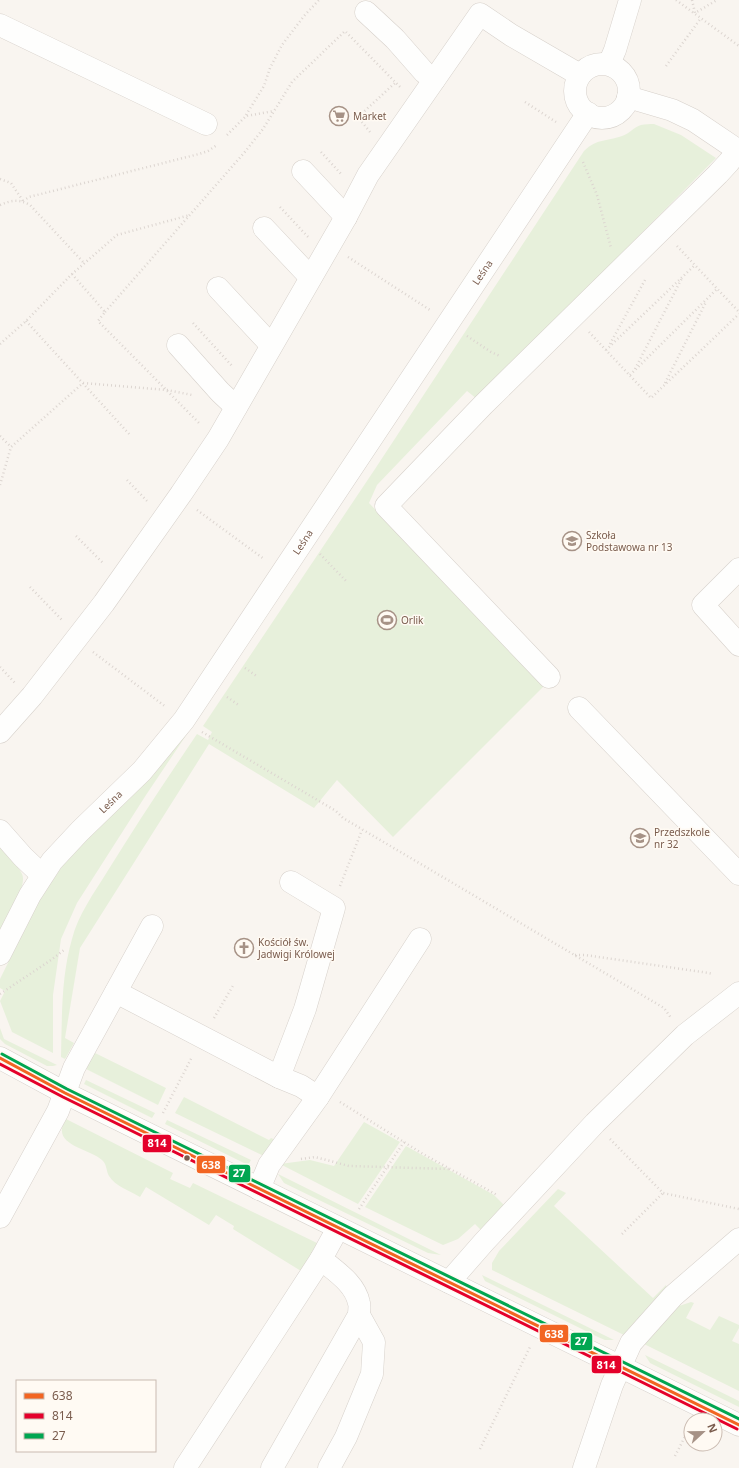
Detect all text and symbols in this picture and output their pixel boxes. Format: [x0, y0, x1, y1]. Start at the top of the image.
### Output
supermarket icon: Market [328, 105, 350, 127]
place label: Market [353, 109, 387, 123]
street label: Leśna [469, 257, 495, 288]
street label: Leśna [289, 527, 316, 557]
place label: Szkoła Podstawowa nr 13 [586, 528, 673, 554]
school or university icon: Szkoła Podstawowa nr 13 [561, 530, 583, 552]
sports icon: Orlik [376, 609, 398, 631]
place label: Orlik [401, 613, 424, 627]
street label: Leśna [96, 787, 125, 816]
place label: Przedszkole nr 32 [654, 825, 710, 851]
school or university icon: Przedszkole nr 32 [629, 827, 651, 849]
place label: Kościół św. Jadwigi Królowej [257, 935, 335, 961]
church icon: Kościół św. Jadwigi Królowej [233, 937, 255, 959]
line badge: 814 [142, 1134, 172, 1153]
text: 814 [148, 1135, 167, 1150]
unlabelled marker [182, 1153, 192, 1163]
line badge: 638 [196, 1155, 226, 1174]
text: 638 [202, 1157, 220, 1172]
line badge: 27 [228, 1164, 251, 1183]
text: 27 [233, 1165, 245, 1180]
line badge: 638 [539, 1324, 569, 1343]
text: 638 [545, 1326, 563, 1341]
line badge: 27 [570, 1332, 593, 1351]
text: 27 [575, 1333, 587, 1348]
line badge: 814 [591, 1355, 622, 1374]
text: 814 [597, 1357, 616, 1372]
legend [16, 1380, 156, 1452]
text: 638 [52, 1387, 73, 1404]
text: 814 [52, 1407, 73, 1424]
north arrow [683, 1412, 723, 1452]
text: N [704, 1421, 721, 1435]
text: 27 [52, 1427, 66, 1444]

